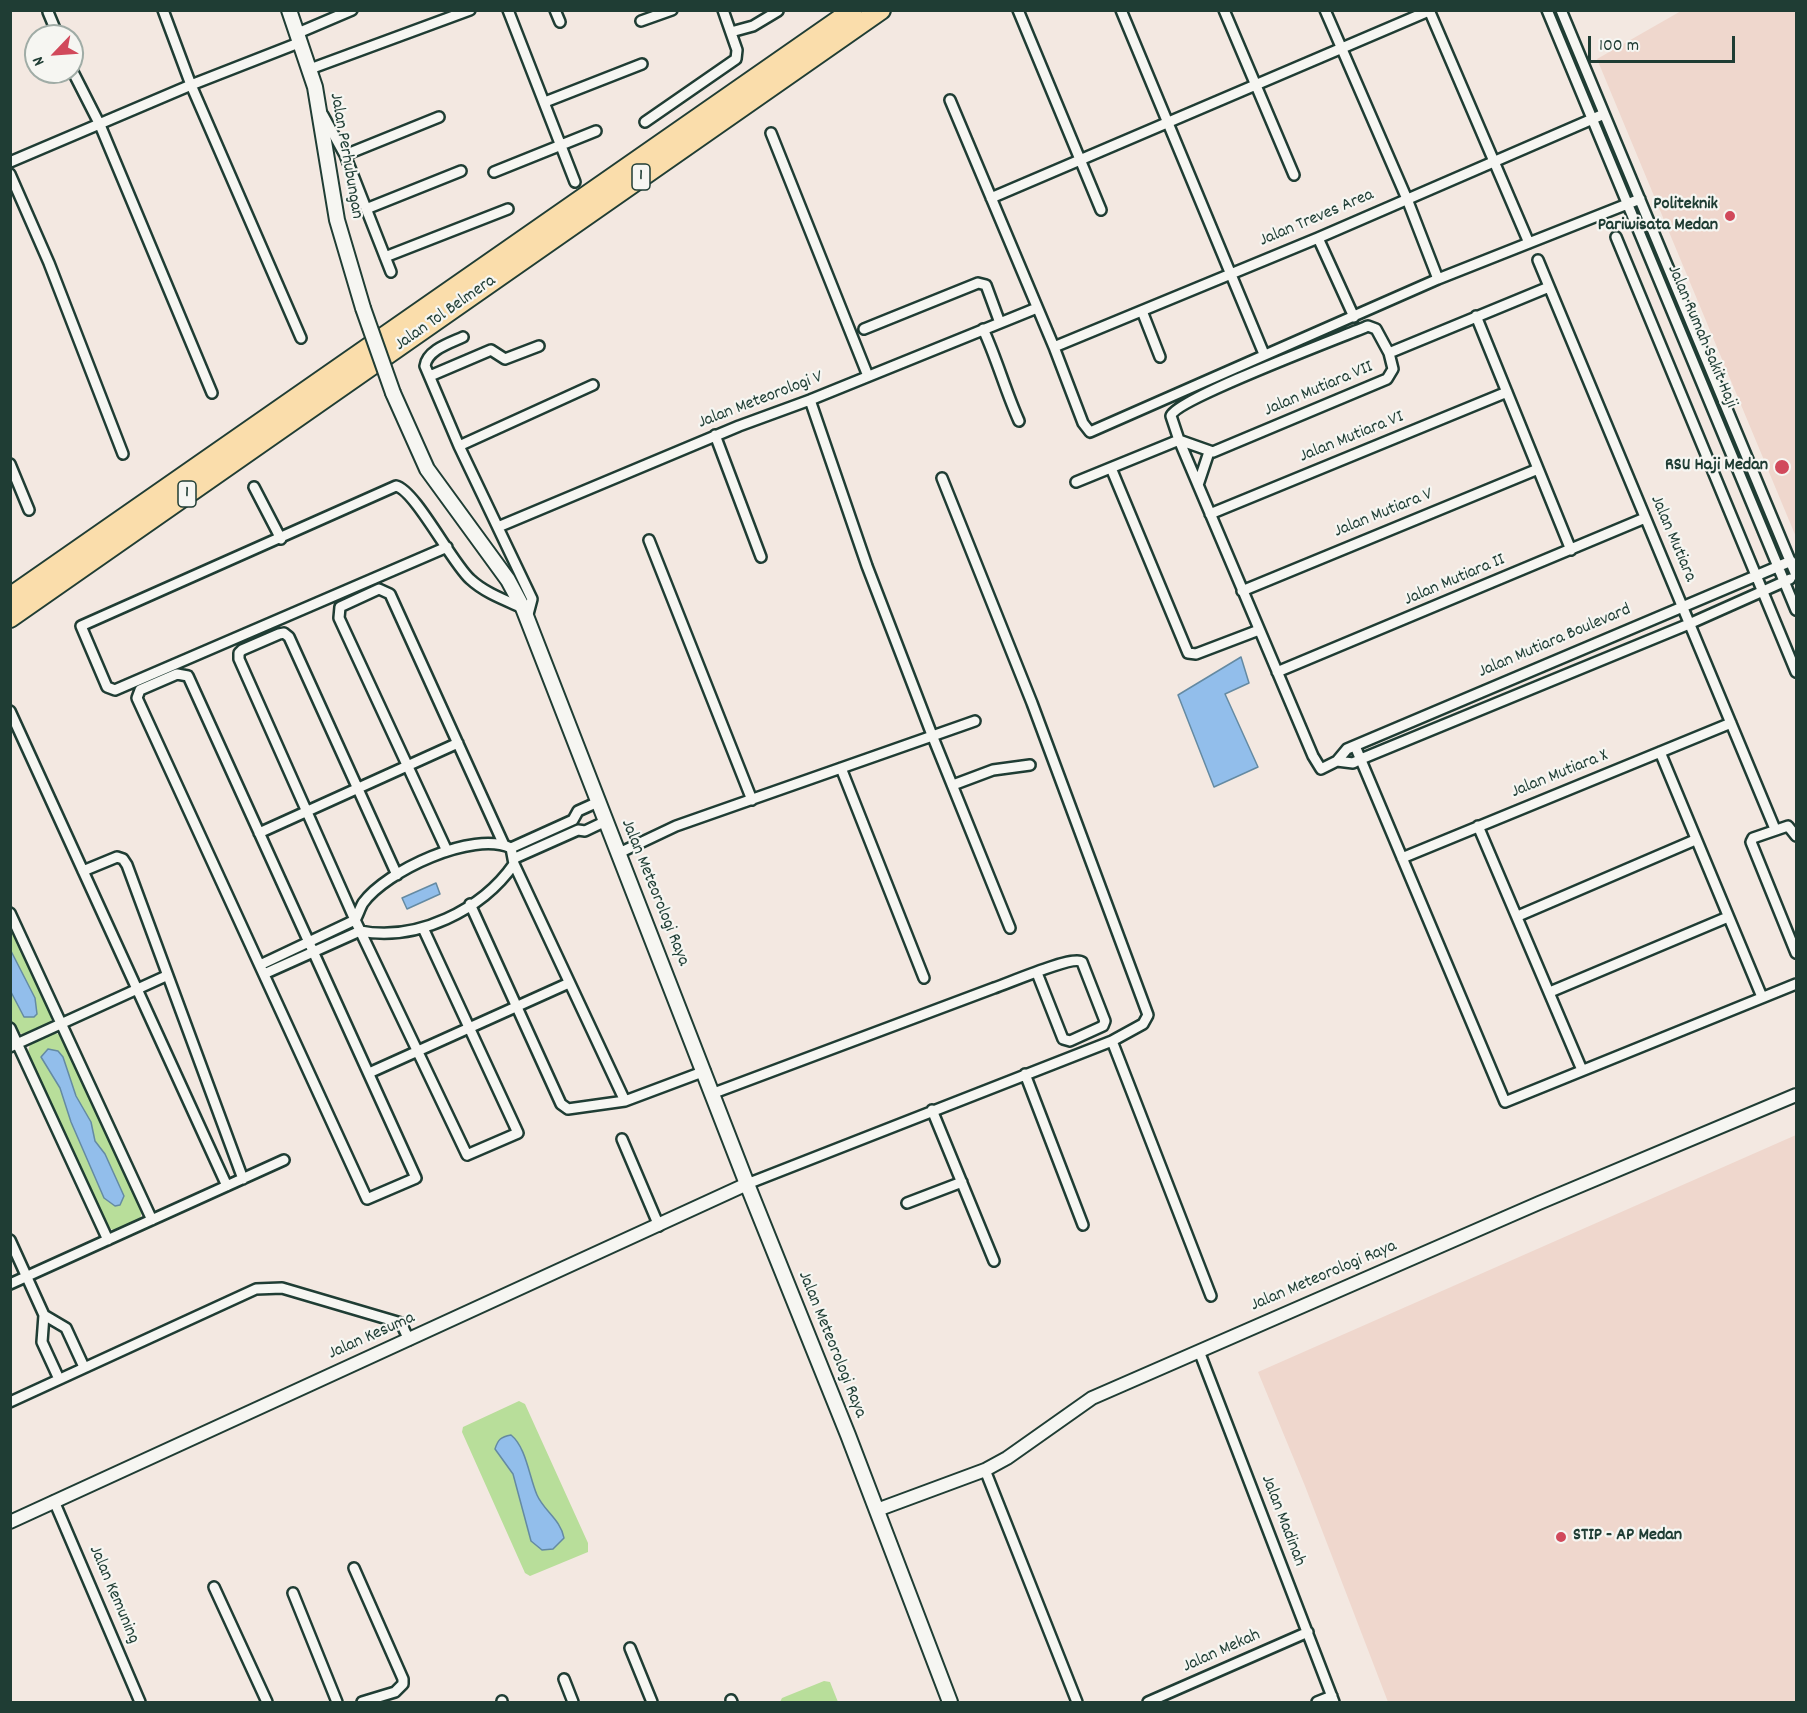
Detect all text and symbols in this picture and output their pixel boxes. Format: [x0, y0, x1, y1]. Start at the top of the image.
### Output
north arrow [24, 24, 84, 84]
scale bar [1591, 24, 1738, 62]
text: 100 m [1599, 34, 1639, 59]
text: N [27, 53, 51, 69]
street label: Jalan Perhubungan [323, 91, 367, 221]
road number: 1 [632, 164, 650, 190]
street label: Jalan Treves Area [1257, 185, 1377, 253]
place label: Politeknik Pariwisata Medan [1598, 195, 1718, 238]
marker: Politeknik Pariwisata Medan [1723, 209, 1737, 223]
street label: Jalan Rumah Sakit Haji [1661, 262, 1741, 412]
street label: Jalan Tol Belmera [391, 271, 501, 357]
street label: Jalan Mutiara VII [1261, 357, 1377, 423]
street label: Jalan Meteorologi V [695, 367, 827, 435]
street label: Jalan Mutiara VI [1297, 407, 1407, 469]
place label: RSU Haji Medan [1665, 456, 1768, 478]
marker: RSU Haji Medan [1773, 458, 1791, 476]
road number: 1 [178, 481, 196, 507]
street label: Jalan Mutiara V [1331, 484, 1437, 544]
street label: Jalan Mutiara [1644, 492, 1700, 586]
street label: Jalan Mutiara II [1401, 550, 1509, 612]
street label: Jalan Mutiara Boulevard [1475, 600, 1635, 684]
street label: Jalan Mutiara X [1508, 746, 1612, 804]
street label: Jalan Meteorologi Raya [615, 816, 693, 970]
street label: Jalan Meteorologi Raya [1248, 1236, 1400, 1318]
street label: Jalan Meteorologi Raya [792, 1268, 870, 1422]
street label: Jalan Kesuma [325, 1308, 419, 1366]
street label: Jalan Madinah [1255, 1472, 1309, 1570]
place label: STIP - AP Medan [1573, 1526, 1682, 1548]
marker: STIP - AP Medan [1554, 1530, 1568, 1544]
street label: Jalan Kemuning [83, 1543, 143, 1647]
street label: Jalan Mekah [1180, 1625, 1264, 1679]

